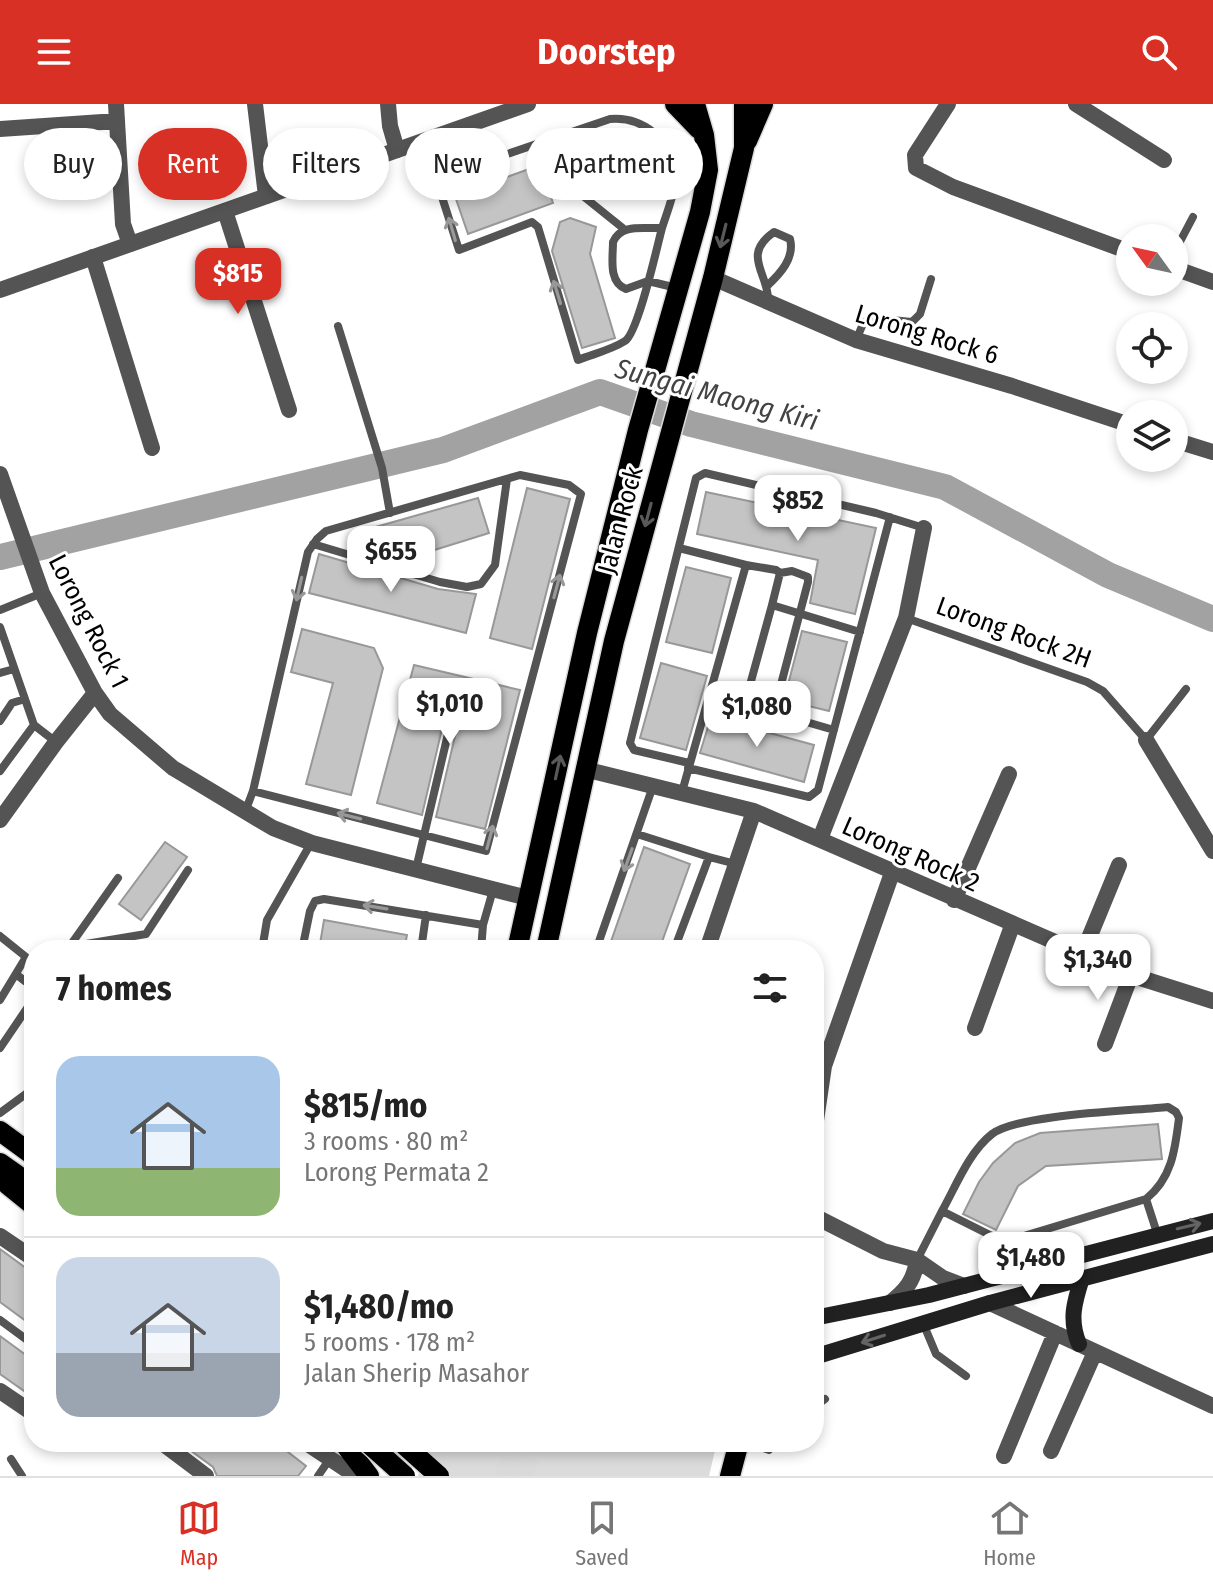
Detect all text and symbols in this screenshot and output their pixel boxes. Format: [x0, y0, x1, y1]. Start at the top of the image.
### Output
icon: menu [32, 30, 76, 74]
text: Doorstep [537, 30, 676, 74]
icon: search [1137, 30, 1181, 74]
chip: Buy [24, 128, 122, 200]
chip: Rent [138, 128, 247, 200]
chip: Filters [263, 128, 389, 200]
chip: New [405, 128, 510, 200]
chip: Apartment [526, 128, 703, 200]
one-way arrow [444, 216, 459, 242]
one-way arrow [715, 222, 730, 248]
north arrow [1116, 224, 1188, 296]
map controls [1116, 224, 1188, 472]
pin: $815 [191, 248, 285, 316]
text: $815 [213, 258, 263, 289]
one-way arrow [549, 279, 564, 305]
street label: Lorong Rock 6 [851, 298, 1002, 371]
button: locate [1116, 312, 1188, 384]
water label: Sungai Maong Kiri [611, 351, 822, 437]
button: layers [1116, 400, 1188, 472]
street label: Jalan Rock [591, 462, 650, 577]
pin: $852 [751, 475, 845, 543]
text: $852 [772, 485, 824, 516]
one-way arrow [639, 501, 654, 527]
pin: $655 [344, 526, 438, 594]
text: $655 [365, 536, 417, 567]
street label: Lorong Rock 1 [42, 549, 135, 693]
one-way arrow [550, 573, 565, 599]
one-way arrow [291, 576, 306, 602]
street label: Lorong Rock 2H [932, 590, 1096, 675]
pin: $1,010 [385, 678, 515, 746]
pin: $1,080 [692, 681, 822, 749]
text: $1,010 [416, 688, 484, 719]
text: $1,080 [722, 691, 792, 722]
one-way arrow [551, 755, 566, 781]
one-way arrow [337, 807, 362, 822]
street label: Lorong Rock 2 [837, 810, 984, 899]
one-way arrow [483, 825, 498, 851]
one-way arrow [620, 847, 634, 872]
one-way arrow [363, 898, 388, 913]
pin: $1,340 [1033, 934, 1163, 1002]
text: $1,340 [1063, 944, 1133, 975]
icon: filters [748, 966, 792, 1010]
text: 7 homes [56, 968, 172, 1009]
text: $815/mo [304, 1085, 428, 1126]
icon: home [120, 1088, 216, 1184]
text: 3 rooms · 80 m² [304, 1126, 468, 1157]
text: Lorong Permata 2 [304, 1157, 489, 1188]
one-way arrow [1175, 1218, 1201, 1233]
pin: $1,480 [966, 1232, 1096, 1300]
text: $1,480 [996, 1242, 1066, 1273]
text: $1,480/mo [304, 1286, 454, 1327]
icon: home [120, 1289, 216, 1385]
text: 5 rooms · 178 m² [304, 1327, 475, 1358]
one-way arrow [860, 1332, 885, 1347]
text: Jalan Sherip Masahor [304, 1358, 529, 1389]
tab: Map [177, 1496, 221, 1571]
tab: Saved [575, 1496, 629, 1571]
tab: Home [983, 1496, 1036, 1571]

